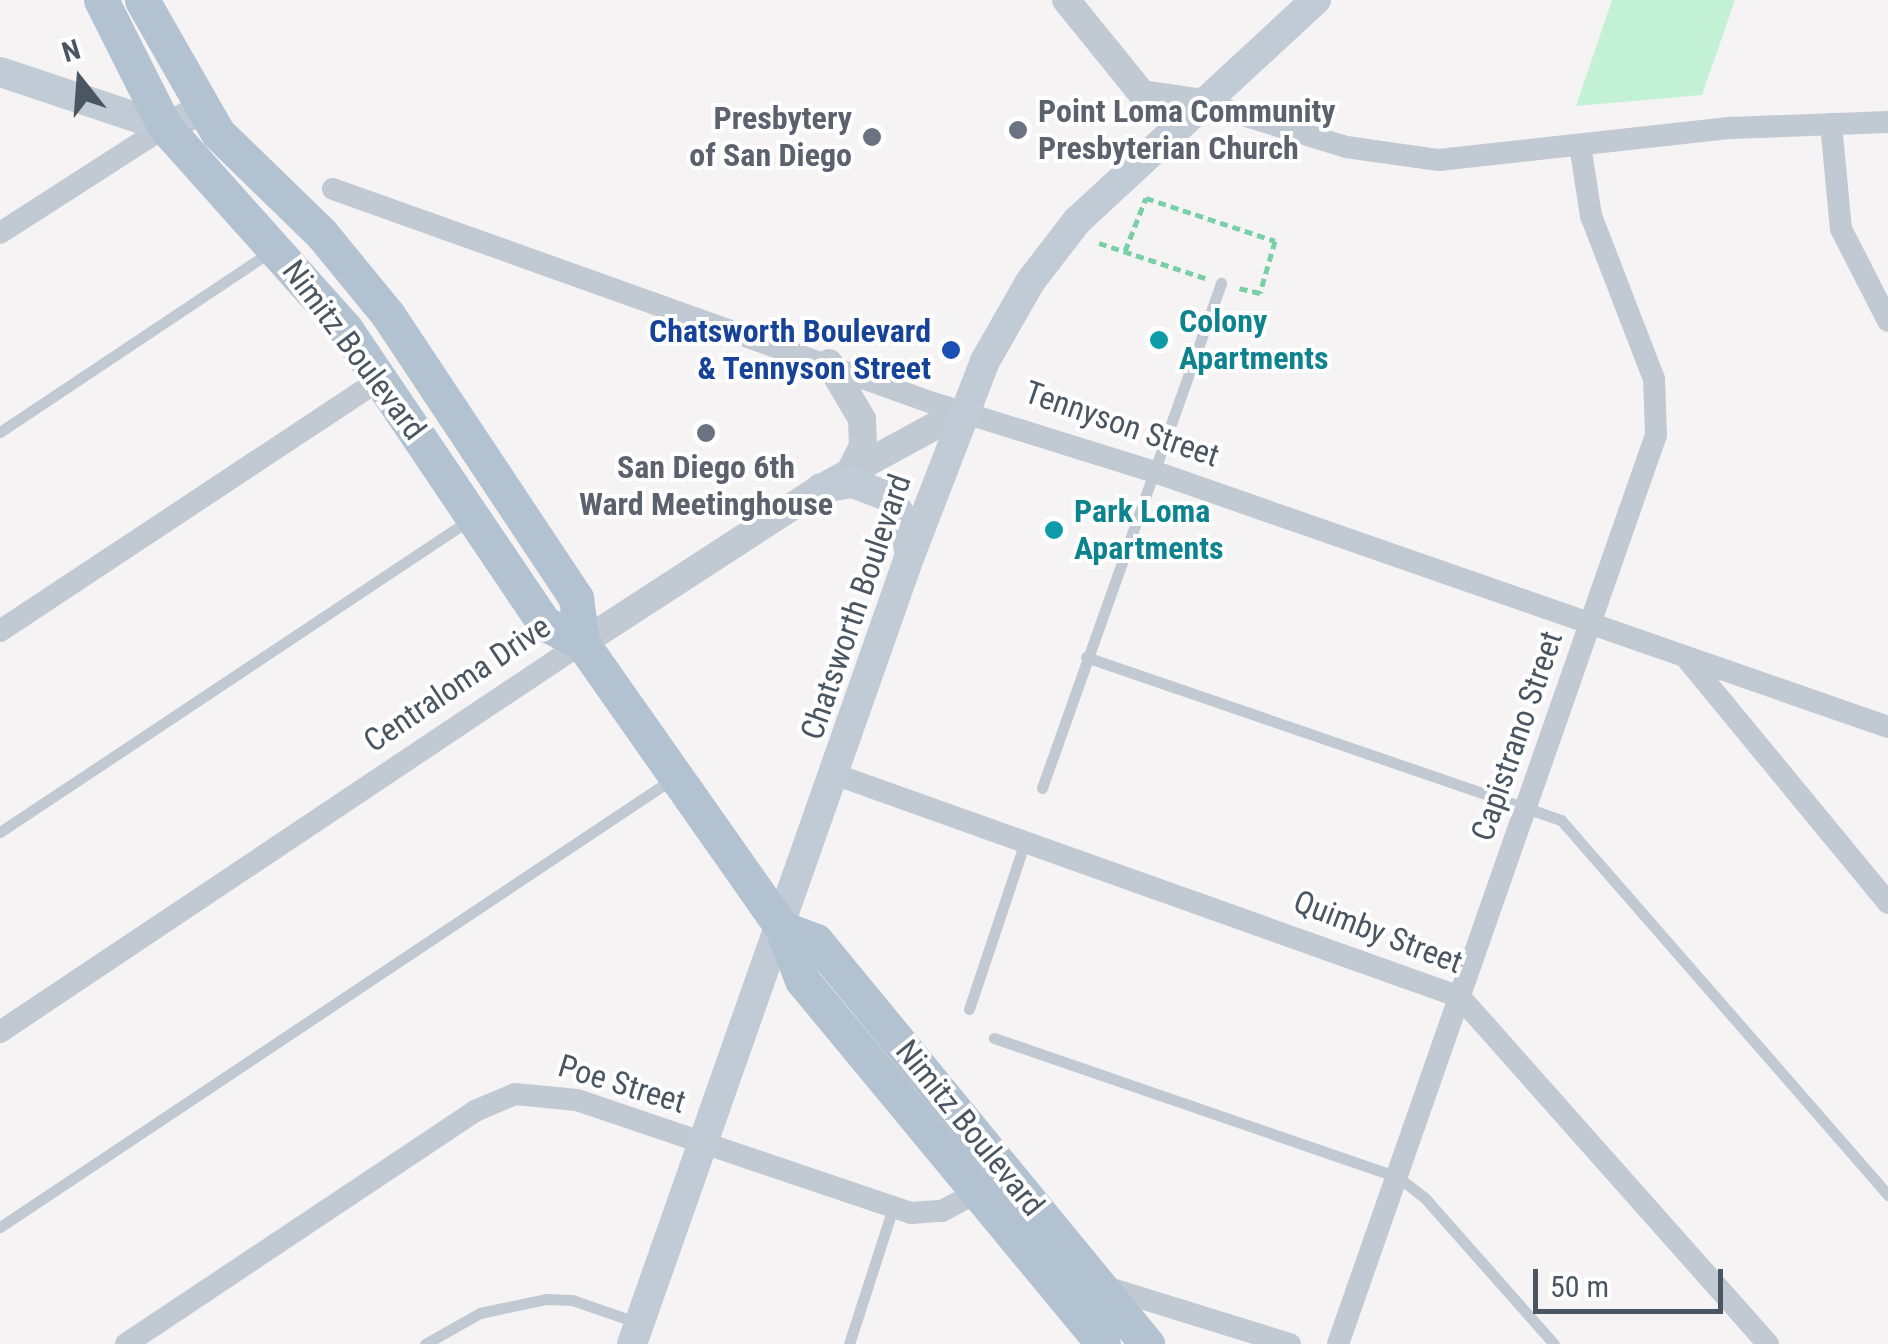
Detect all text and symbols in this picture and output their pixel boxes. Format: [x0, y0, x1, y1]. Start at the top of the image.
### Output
north arrow [30, 30, 130, 130]
text: N [58, 33, 84, 69]
place label: Point Loma Community Presbyterian Church [1038, 93, 1336, 168]
place label: Presbytery of San Diego [689, 100, 852, 175]
marker: Point Loma Community Presbyterian Church [1007, 119, 1029, 141]
marker: Presbytery of San Diego [861, 126, 883, 148]
street label: Nimitz Boulevard [274, 253, 434, 447]
place label: Colony Apartments [1179, 303, 1329, 378]
place label: Chatsworth Boulevard & Tennyson Street [649, 313, 931, 388]
marker: Colony Apartments [1148, 329, 1170, 351]
marker: Chatsworth Boulevard & Tennyson Street [940, 339, 962, 361]
street label: Tennyson Street [1020, 373, 1224, 475]
marker: San Diego 6th Ward Meetinghouse [695, 422, 717, 444]
place label: San Diego 6th Ward Meetinghouse [579, 449, 833, 524]
street label: Chatsworth Boulevard [793, 469, 919, 745]
place label: Park Loma Apartments [1074, 493, 1224, 568]
marker: Park Loma Apartments [1043, 519, 1065, 541]
street label: Centraloma Drive [356, 608, 558, 760]
street label: Capistrano Street [1463, 626, 1571, 846]
street label: Quimby Street [1288, 882, 1468, 982]
street label: Nimitz Boulevard [888, 1032, 1052, 1224]
street label: Poe Street [554, 1047, 690, 1121]
scale bar [1538, 1249, 1728, 1311]
text: 50 m [1550, 1269, 1609, 1304]

